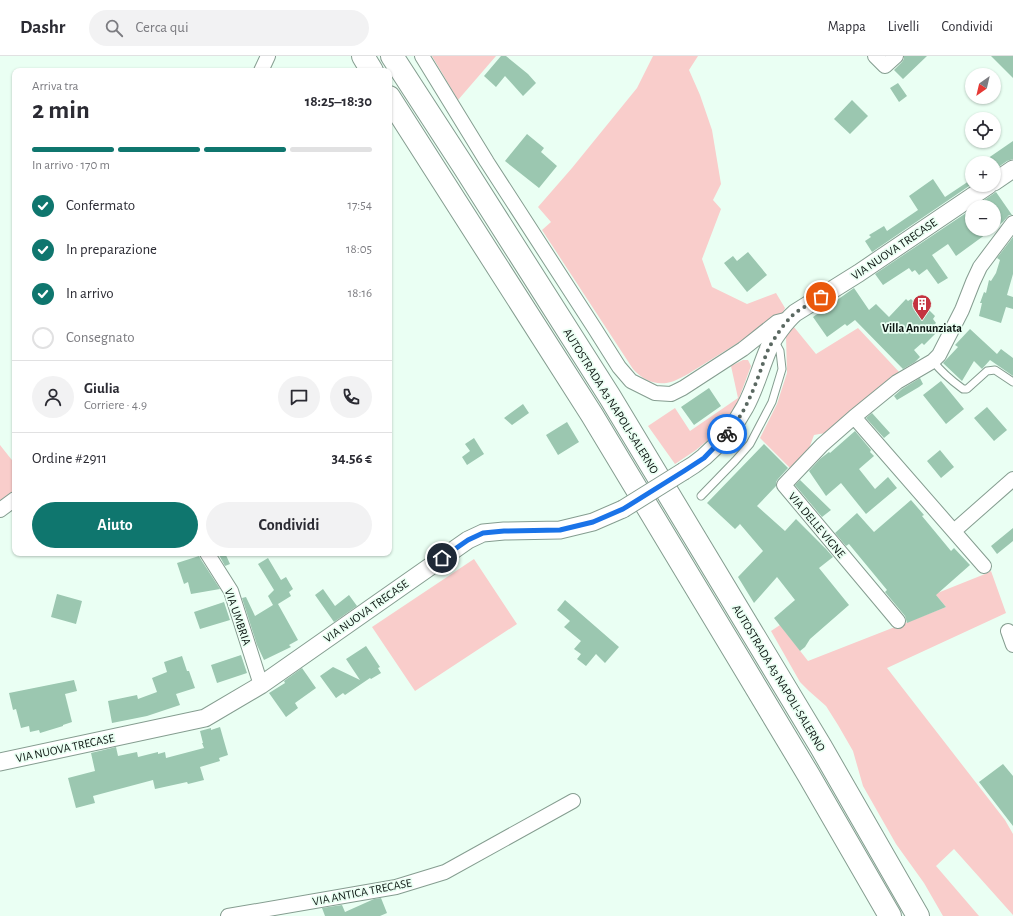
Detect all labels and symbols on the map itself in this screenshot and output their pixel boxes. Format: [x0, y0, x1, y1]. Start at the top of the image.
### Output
north arrow [965, 68, 1001, 104]
street label: VIA NUOVA TRECASE [849, 216, 939, 282]
pin [804, 280, 838, 314]
building icon: Villa Annunziata [911, 293, 933, 321]
place label: Villa Annunziata [882, 322, 962, 334]
street label: AUTOSTRADA A3 NAPOLI-SALERNO [561, 326, 661, 476]
courier [707, 414, 747, 454]
street label: VIA DELLE VIGNE [786, 490, 848, 560]
pin [425, 541, 459, 575]
street label: VIA NUOVA TRECASE [322, 577, 411, 645]
street label: VIA UMBRIA [223, 587, 253, 647]
street label: AUTOSTRADA A3 NAPOLI-SALERNO [730, 603, 828, 754]
street label: VIA NUOVA TRECASE [15, 732, 115, 764]
street label: VIA ANTICA TRECASE [311, 876, 413, 907]

